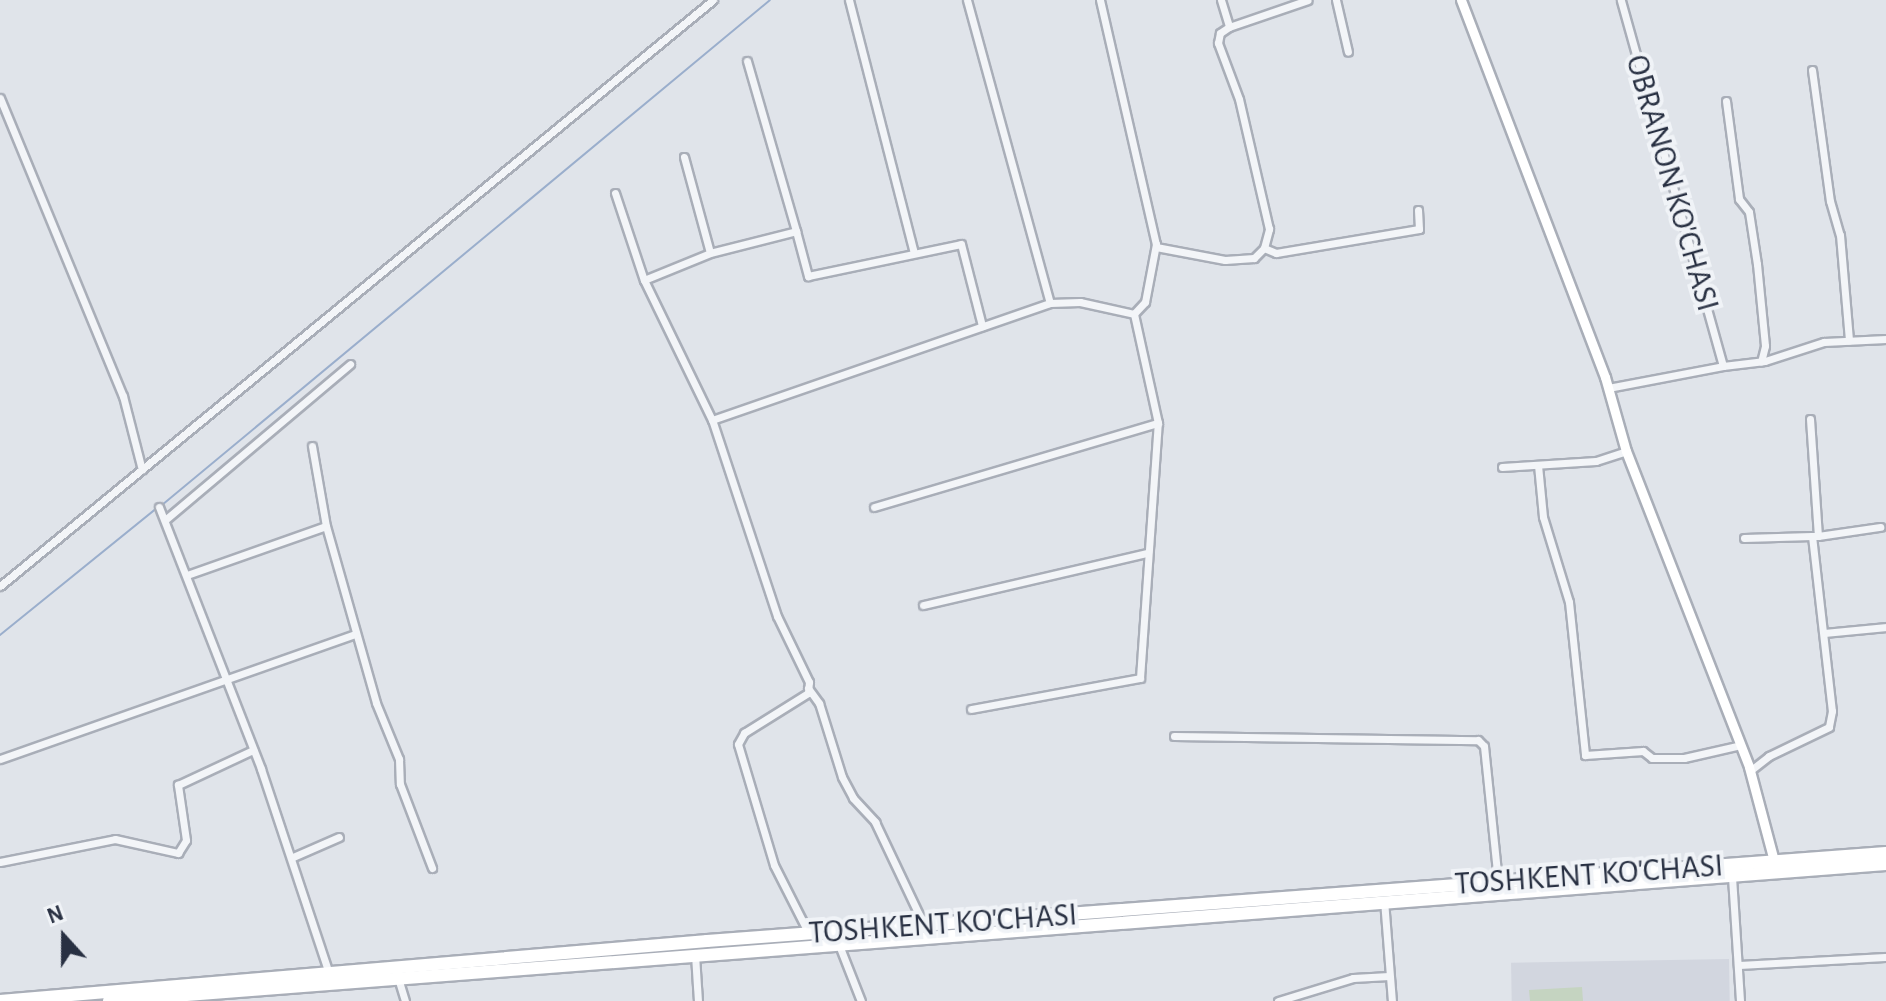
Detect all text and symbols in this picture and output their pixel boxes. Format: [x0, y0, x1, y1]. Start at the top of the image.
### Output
street label: OBRANON KO'CHASI [1617, 50, 1727, 316]
street label: TOSHKENT KO'CHASI [1453, 846, 1725, 904]
street label: TOSHKENT KO'CHASI [807, 895, 1079, 953]
north arrow [24, 897, 104, 977]
text: N [44, 902, 66, 928]

